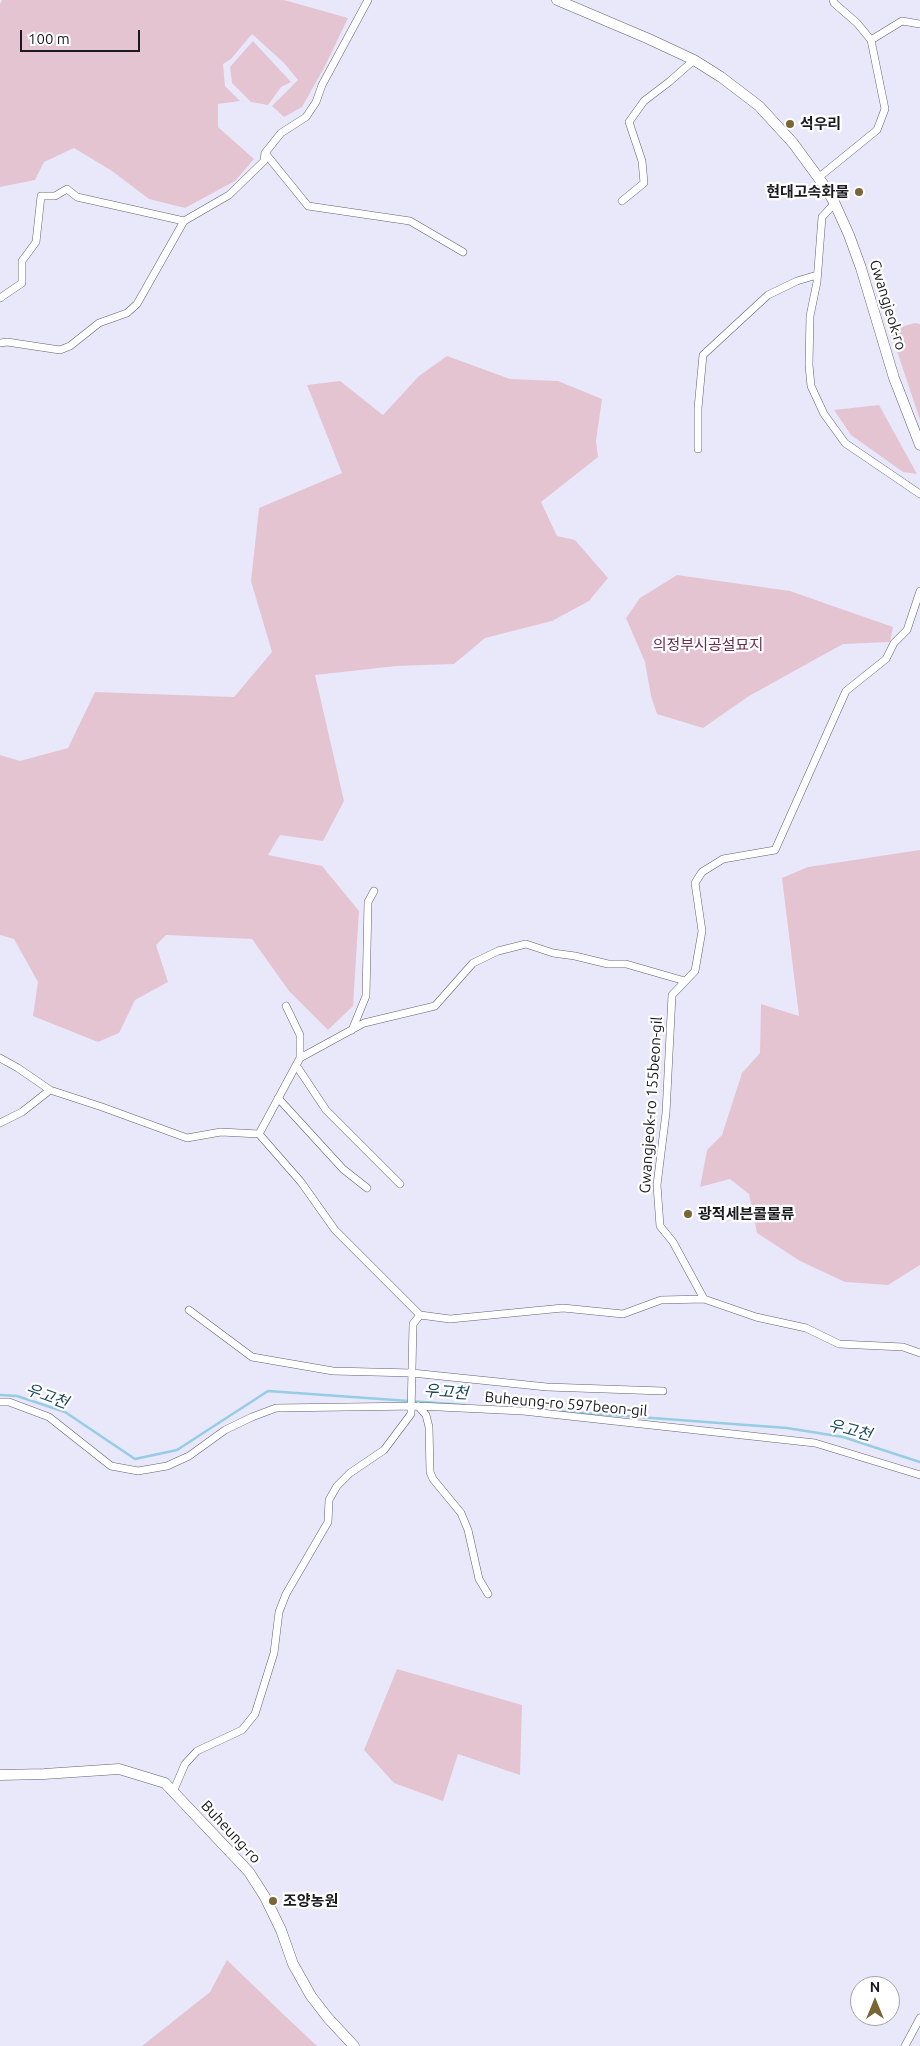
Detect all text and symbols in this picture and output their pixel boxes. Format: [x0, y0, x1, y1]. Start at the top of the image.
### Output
scale bar [22, 20, 142, 52]
text: 100 m [28, 30, 70, 47]
place label: 석우리 [800, 115, 841, 133]
marker: 석우리 [784, 118, 796, 130]
place label: 현대고속화물 [766, 183, 849, 201]
marker: 현대고속화물 [853, 186, 865, 198]
street label: Gwangjeok-ro [866, 258, 910, 352]
park label: 의정부시공설묘지 [653, 636, 763, 654]
street label: Gwangjeok-ro 155beon-gil [636, 1016, 666, 1194]
place label: 광적세븐콜물류 [698, 1205, 795, 1223]
marker: 광적세븐콜물류 [682, 1208, 694, 1220]
water label: 우고천 [23, 1379, 71, 1413]
water label: 우고천 [423, 1381, 469, 1403]
street label: Buheung-ro 597beon-gil [484, 1388, 648, 1420]
water label: 우고천 [826, 1415, 874, 1445]
street label: Buheung-ro [197, 1797, 265, 1867]
place label: 조양농원 [283, 1892, 338, 1910]
marker: 조양농원 [267, 1895, 279, 1907]
north arrow [850, 1976, 900, 2026]
text: N [870, 1979, 880, 1995]

